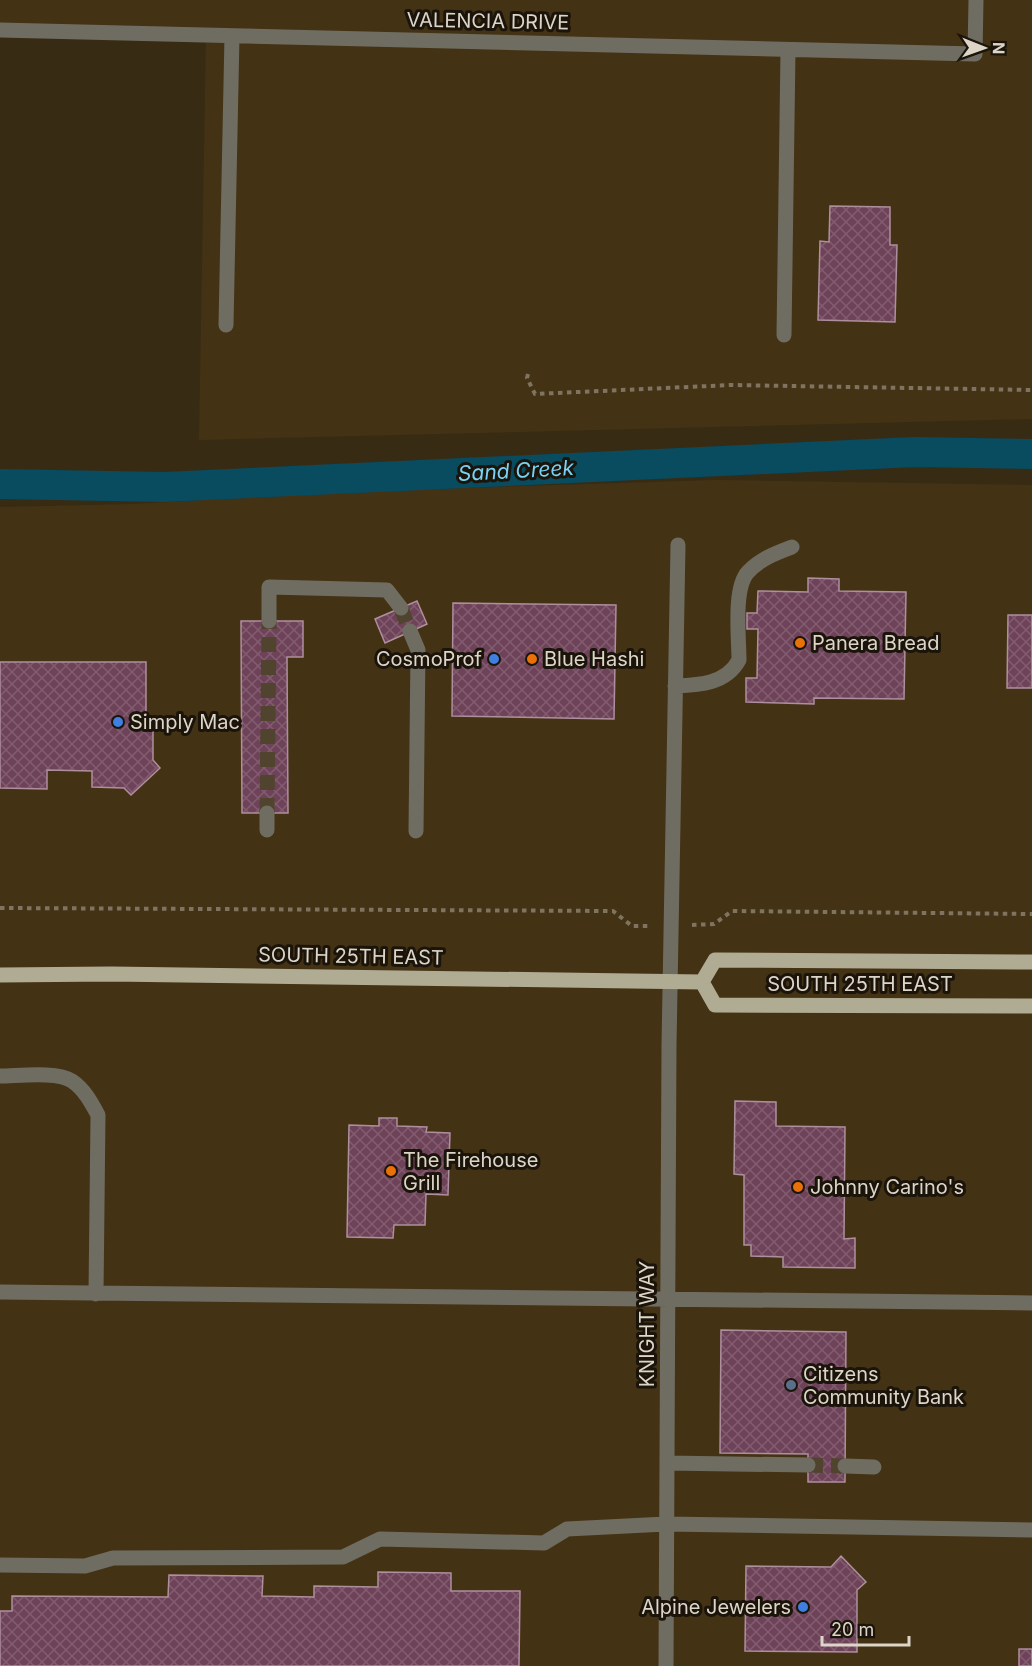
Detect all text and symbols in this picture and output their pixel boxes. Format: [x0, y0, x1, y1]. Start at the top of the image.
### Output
street label: VALENCIA DRIVE [407, 8, 569, 34]
north arrow [954, 18, 1014, 78]
text: N [989, 42, 1009, 55]
water label: Sand Creek [457, 455, 575, 486]
place label: Panera Bread [812, 631, 939, 655]
marker: Panera Bread [793, 636, 807, 650]
place label: CosmoProf [376, 647, 483, 671]
place label: Blue Hashi [544, 647, 644, 671]
marker: CosmoProf [487, 652, 501, 666]
marker: Blue Hashi [525, 652, 539, 666]
place label: Simply Mac [130, 710, 240, 734]
marker: Simply Mac [111, 715, 125, 729]
street label: SOUTH 25TH EAST [258, 942, 444, 970]
street label: SOUTH 25TH EAST [767, 972, 953, 996]
place label: The Firehouse Grill [403, 1148, 538, 1195]
marker: The Firehouse Grill [384, 1164, 398, 1178]
place label: Johnny Carino's [810, 1175, 964, 1199]
marker: Johnny Carino's [791, 1180, 805, 1194]
street label: KNIGHT WAY [635, 1260, 659, 1387]
place label: Citizens Community Bank [803, 1362, 964, 1409]
marker: Citizens Community Bank [784, 1378, 798, 1392]
place label: Alpine Jewelers [641, 1595, 791, 1619]
marker: Alpine Jewelers [796, 1600, 810, 1614]
scale bar [822, 1609, 909, 1647]
text: 20 m [831, 1619, 874, 1640]

